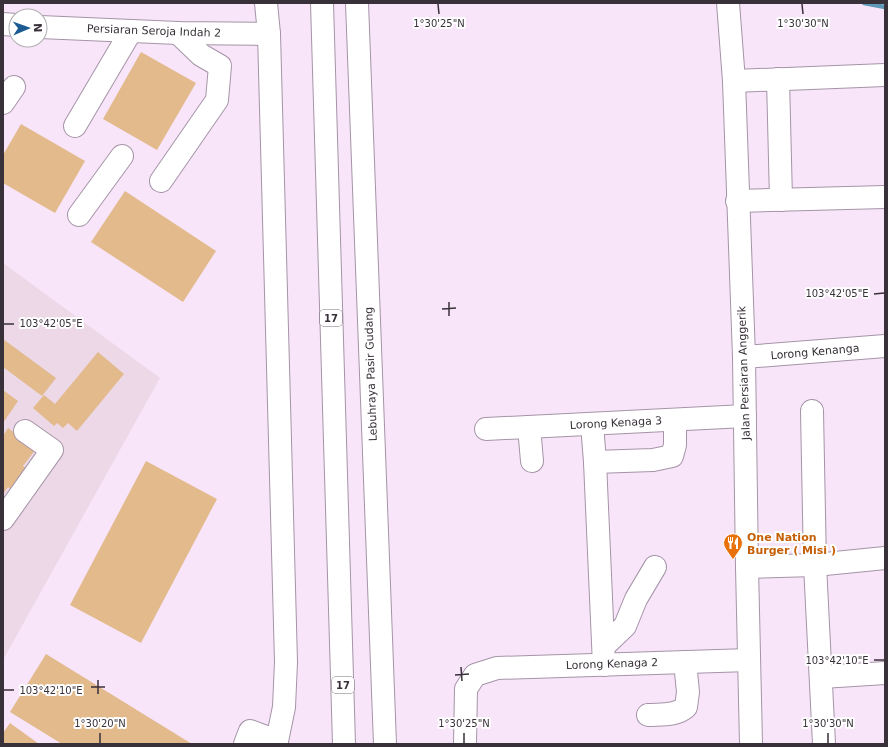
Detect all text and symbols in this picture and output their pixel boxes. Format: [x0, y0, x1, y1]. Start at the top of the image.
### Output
north arrow [8, 8, 48, 48]
text: 1°30'25"N [413, 18, 465, 29]
text: 1°30'30"N [777, 18, 829, 29]
street label: Persiaran Seroja Indah 2 [87, 22, 221, 40]
text: N [31, 23, 44, 33]
text: 103°42'05"E [805, 288, 869, 299]
street label: Jalan Persiaran Anggerik [735, 305, 753, 441]
street label: Lebuhraya Pasir Gudang [362, 307, 380, 441]
road number: 17 [320, 310, 342, 326]
text: 103°42'05"E [19, 318, 83, 329]
street label: Lorong Kenanga [770, 342, 860, 362]
street label: Lorong Kenaga 3 [569, 414, 663, 432]
place label: One Nation Burger ( Misi ) [747, 531, 836, 557]
restaurant icon: One Nation Burger ( Misi ) [722, 532, 744, 560]
text: 103°42'10"E [805, 655, 869, 666]
street label: Lorong Kenaga 2 [566, 656, 658, 672]
road number: 17 [332, 677, 354, 693]
text: 103°42'10"E [19, 685, 83, 696]
text: 1°30'20"N [74, 718, 126, 729]
text: 1°30'25"N [438, 718, 490, 729]
text: 1°30'30"N [802, 718, 854, 729]

